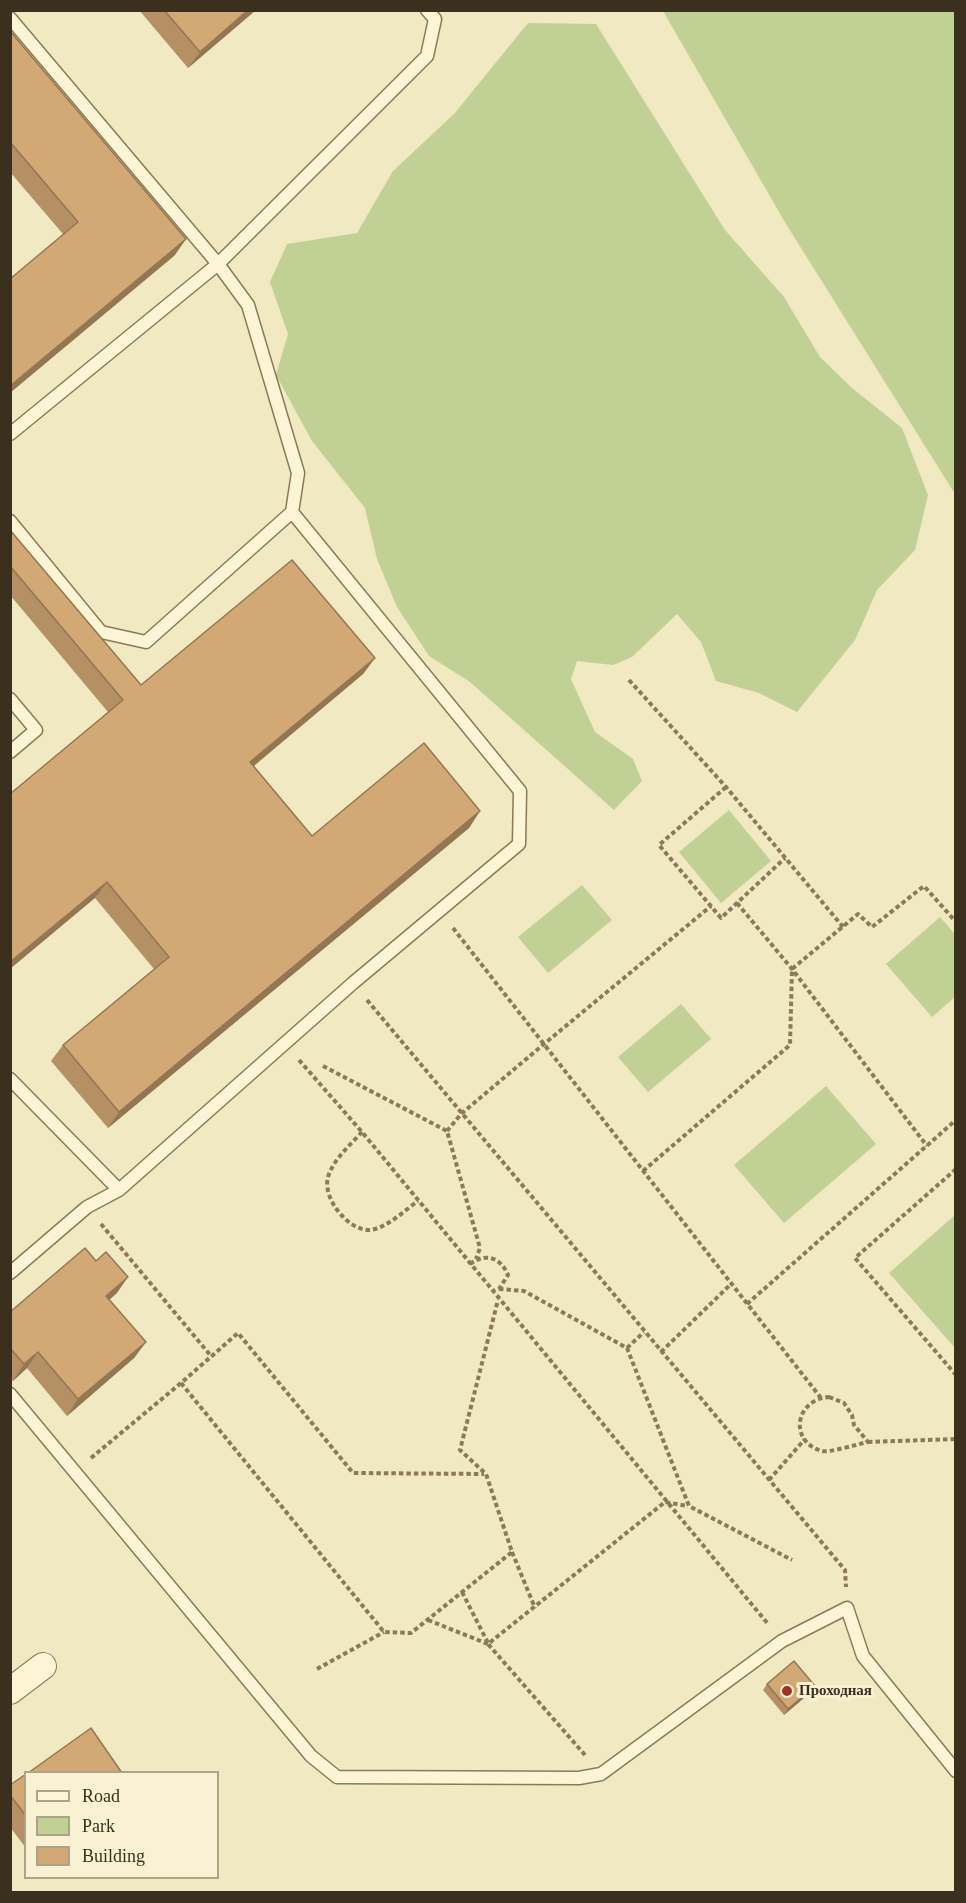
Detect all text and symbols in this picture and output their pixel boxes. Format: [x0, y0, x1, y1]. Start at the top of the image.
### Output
place label: Проходная [799, 1682, 872, 1700]
marker: Проходная [780, 1684, 794, 1698]
legend [24, 1771, 219, 1879]
text: Road [82, 1786, 120, 1806]
text: Park [82, 1816, 115, 1836]
text: Building [82, 1846, 145, 1866]

